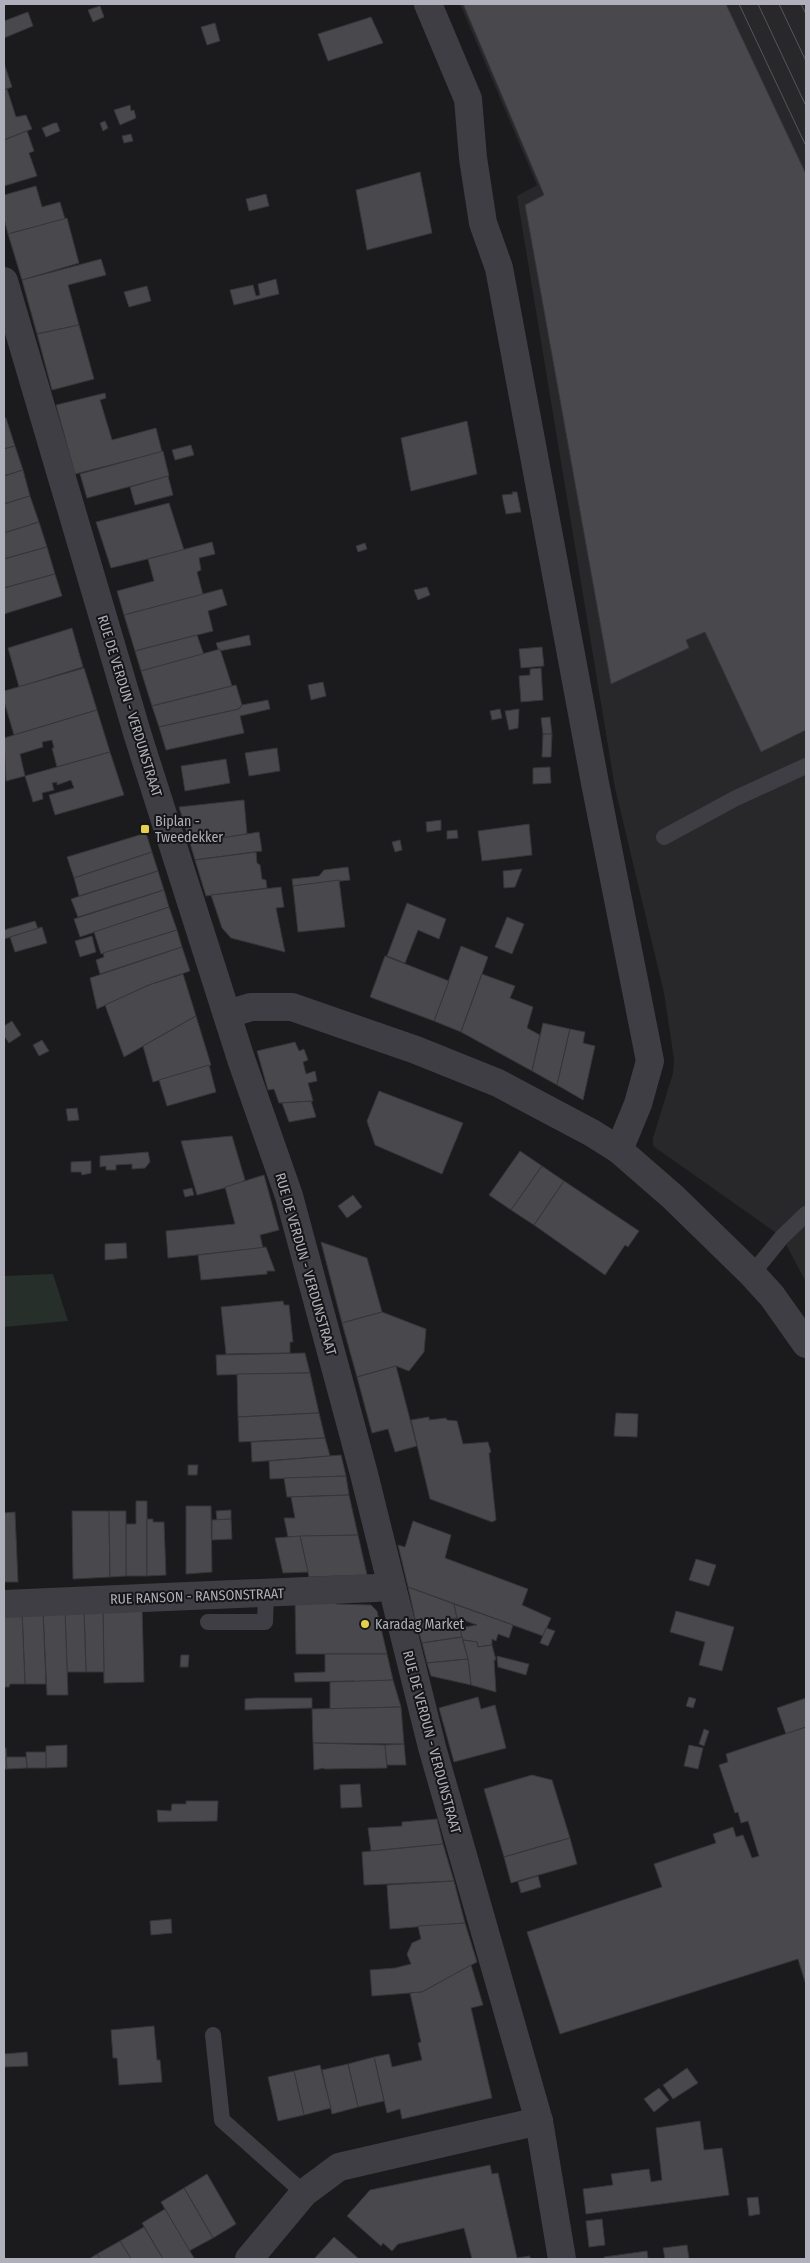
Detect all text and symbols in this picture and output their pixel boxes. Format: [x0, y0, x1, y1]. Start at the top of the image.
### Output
street label: RUE DE VERDUN - VERDUNSTRAAT [94, 613, 165, 799]
place label: Biplan - Tweedekker [155, 813, 223, 846]
marker: Biplan - Tweedekker [139, 823, 151, 835]
street label: RUE DE VERDUN - VERDUNSTRAAT [271, 1171, 340, 1358]
street label: RUE RANSON - RANSONSTRAAT [110, 1585, 285, 1608]
place label: Karadag Market [375, 1616, 465, 1633]
marker: Karadag Market [359, 1618, 371, 1630]
street label: RUE DE VERDUN - VERDUNSTRAAT [399, 1649, 464, 1836]

